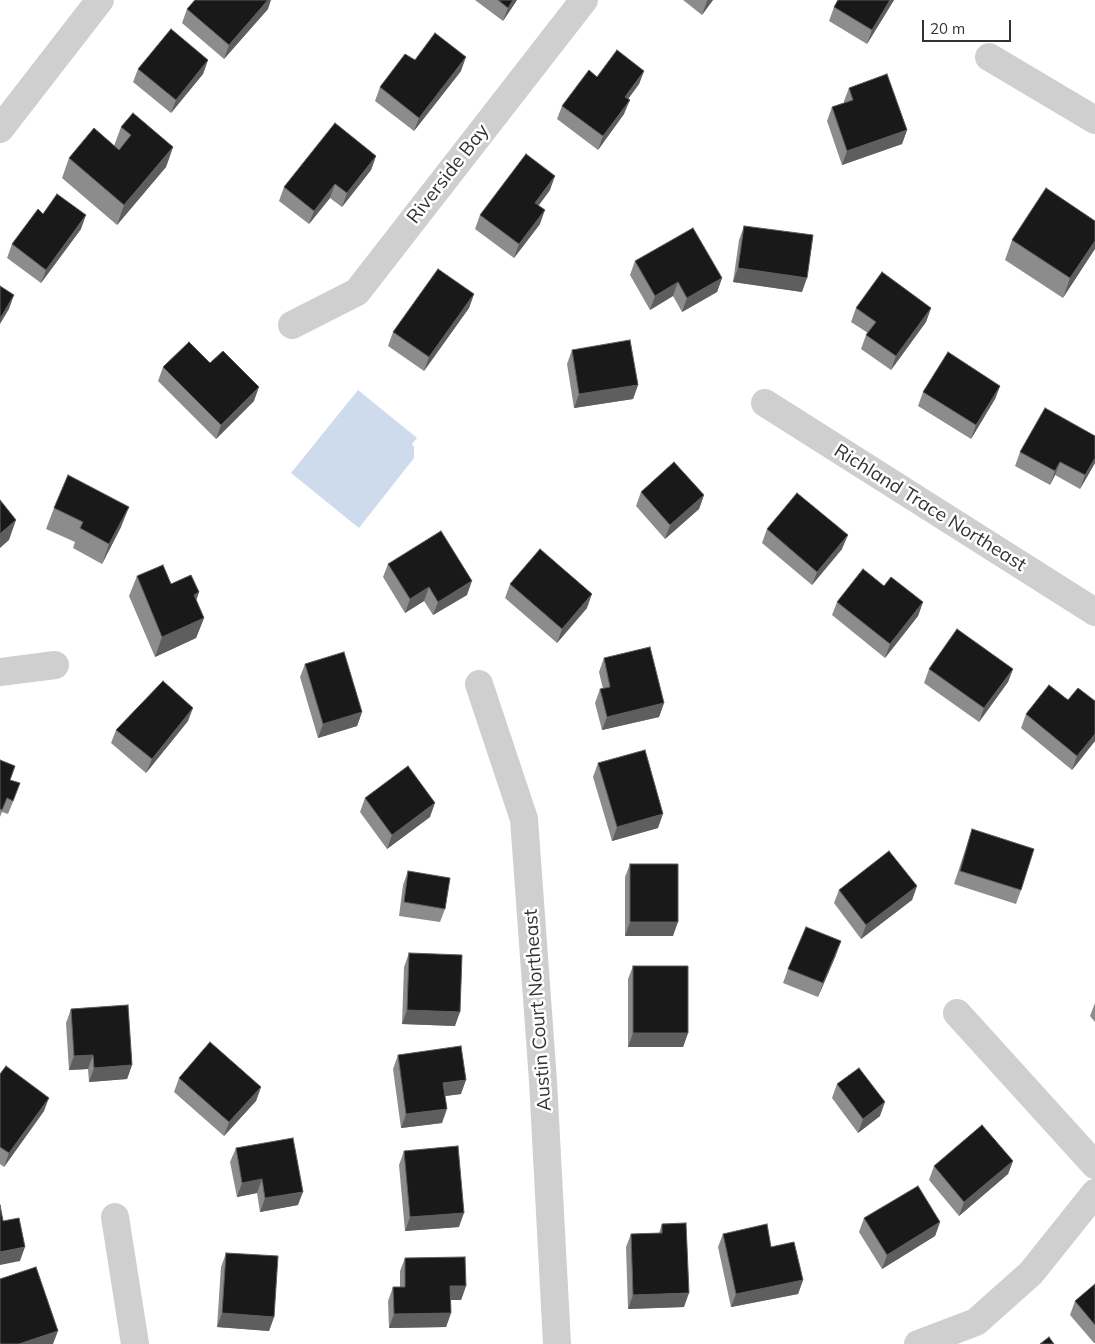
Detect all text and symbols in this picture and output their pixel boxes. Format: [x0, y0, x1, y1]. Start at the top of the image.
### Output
scale bar [925, 10, 1014, 42]
text: 20 m [930, 19, 965, 38]
street label: Riverside Bay [402, 120, 494, 228]
street label: Richland Trace Northeast [830, 439, 1030, 577]
street label: Austin Court Northeast [520, 908, 556, 1112]

